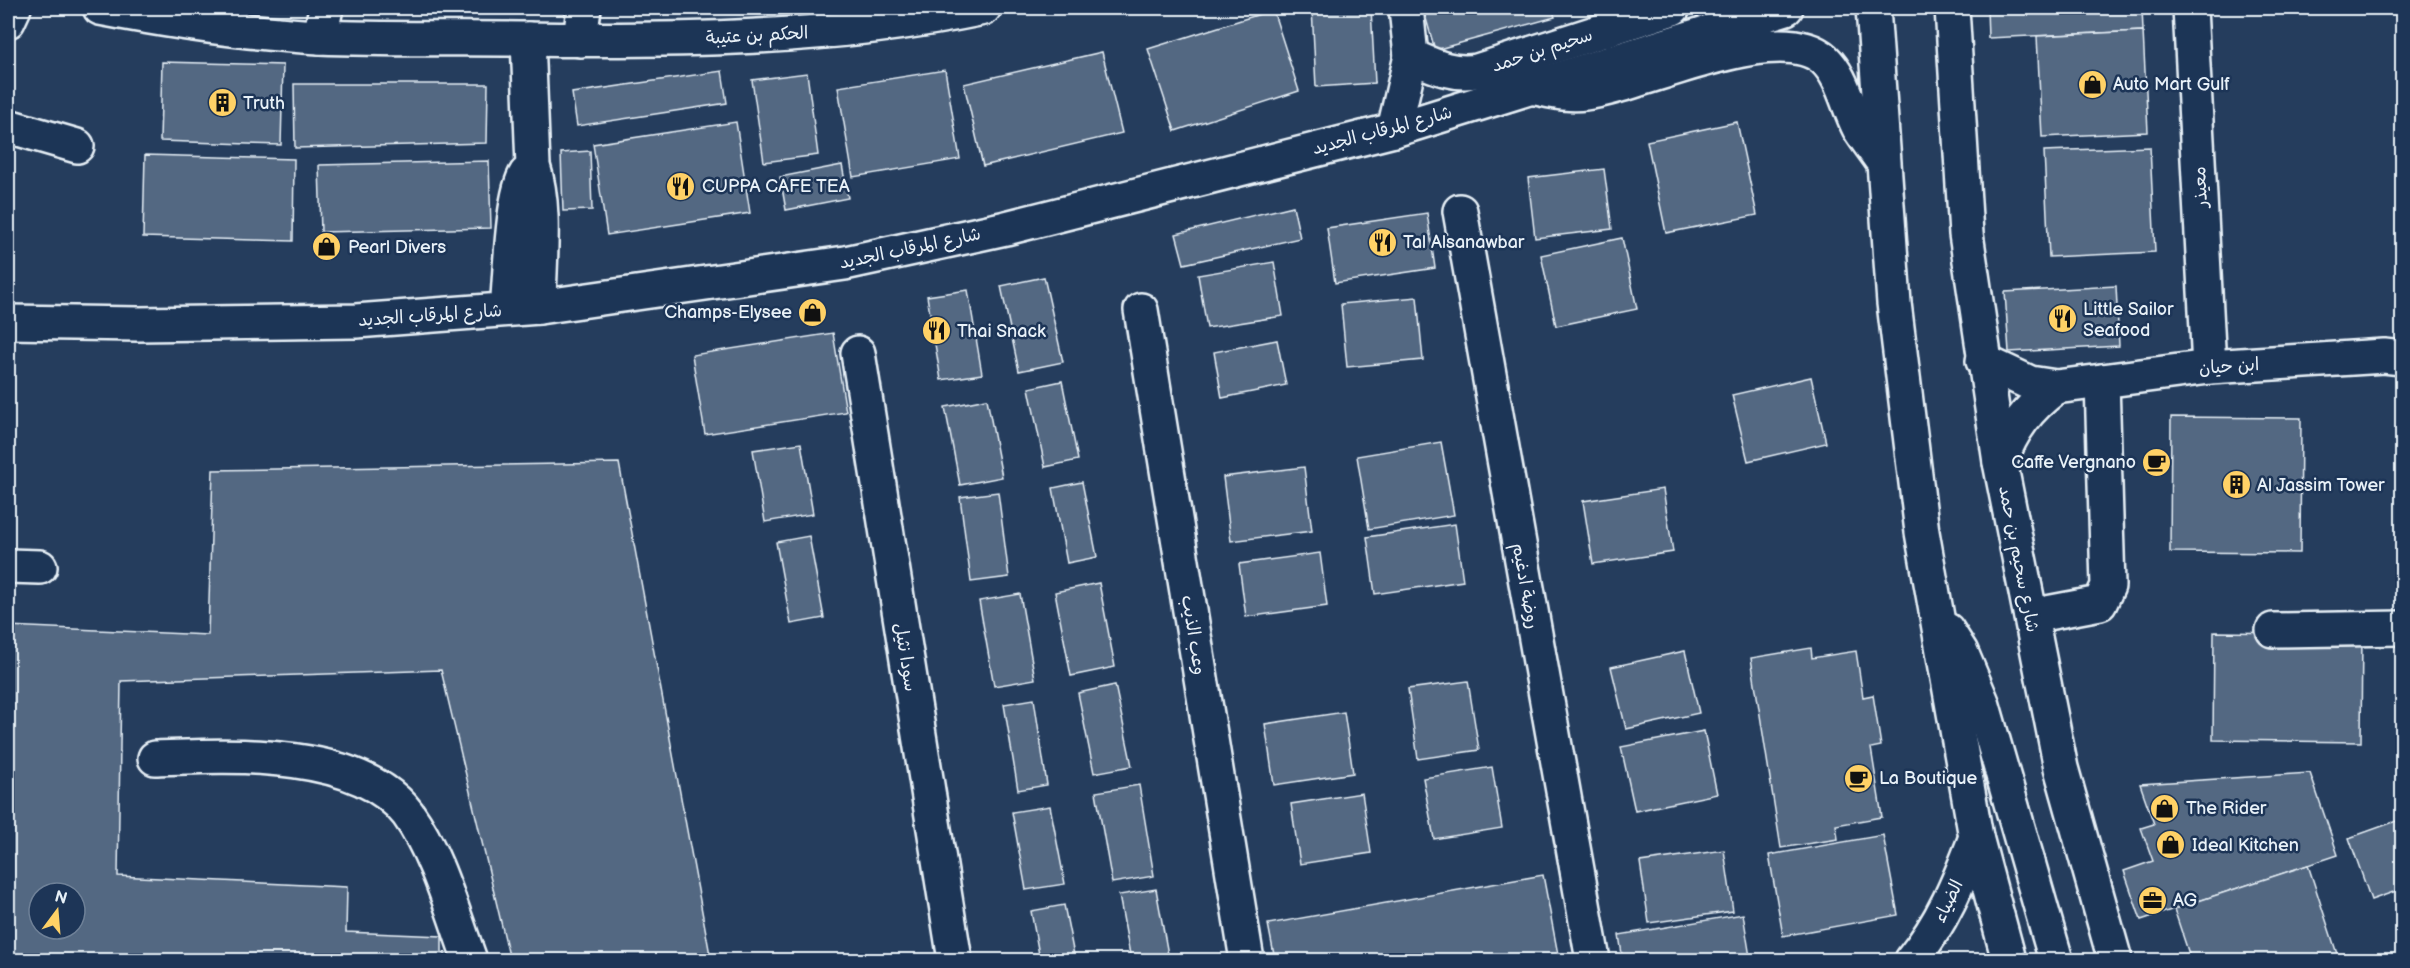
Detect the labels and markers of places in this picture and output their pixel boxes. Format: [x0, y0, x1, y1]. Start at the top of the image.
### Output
shop icon: Auto Mart Gulf [2076, 68, 2108, 100]
place label: Auto Mart Gulf [2113, 74, 2230, 95]
building icon: Truth [206, 87, 238, 119]
place label: Truth [243, 93, 285, 114]
restaurant icon: CUPPA CAFE TEA [665, 170, 697, 202]
place label: CUPPA CAFE TEA [702, 176, 850, 197]
restaurant icon: Tal Alsanawbar [1366, 226, 1398, 258]
shop icon: Pearl Divers [311, 231, 343, 263]
place label: Tal Alsanawbar [1403, 232, 1525, 253]
place label: Pearl Divers [348, 237, 446, 258]
shop icon: Champs-Elysee [797, 296, 829, 328]
place label: Little Sailor Seafood [2083, 299, 2174, 341]
place label: Champs-Elysee [664, 302, 792, 323]
restaurant icon: Little Sailor Seafood [2046, 303, 2078, 335]
restaurant icon: Thai Snack [920, 315, 952, 347]
place label: Thai Snack [957, 321, 1046, 342]
cafe icon: Caffe Vergnano [2141, 446, 2173, 478]
place label: Caffe Vergnano [2011, 452, 2136, 473]
building icon: Al Jassim Tower [2220, 469, 2252, 501]
place label: Al Jassim Tower [2257, 475, 2385, 496]
cafe icon: La Boutique [1842, 762, 1874, 794]
place label: La Boutique [1879, 768, 1978, 789]
shop icon: The Rider [2149, 792, 2181, 824]
place label: The Rider [2186, 798, 2267, 819]
shop icon: Ideal Kitchen [2155, 829, 2187, 861]
place label: Ideal Kitchen [2192, 835, 2299, 856]
office icon: AG [2136, 884, 2168, 916]
place label: AG [2173, 890, 2197, 911]

